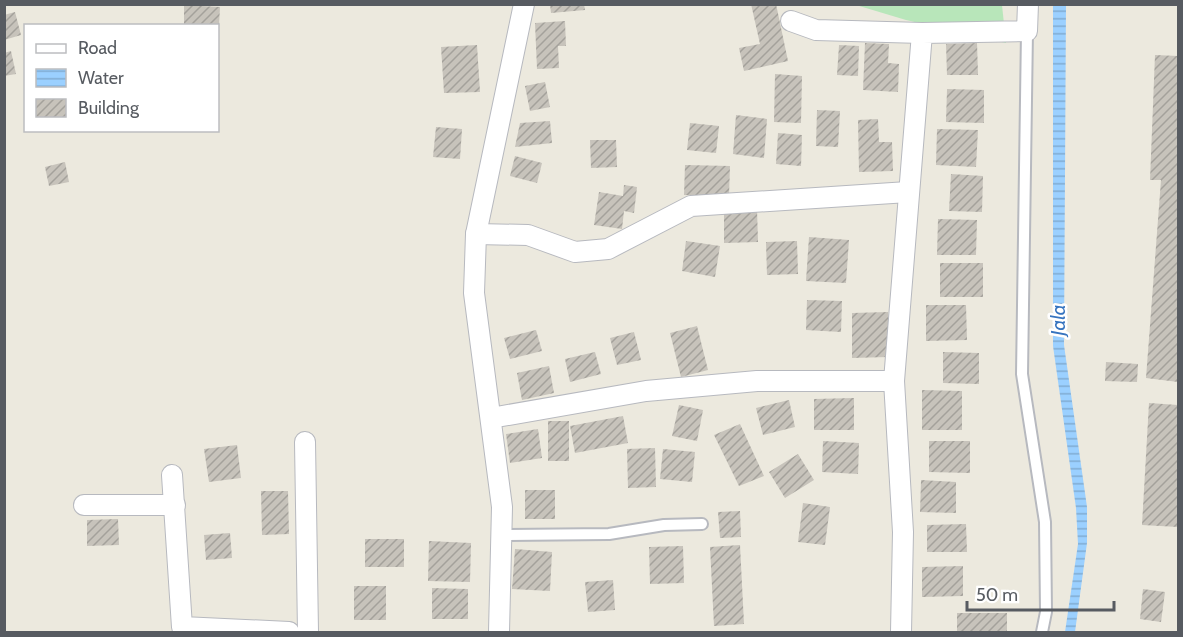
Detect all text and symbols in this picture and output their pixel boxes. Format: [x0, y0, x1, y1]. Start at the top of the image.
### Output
legend [24, 24, 219, 132]
text: Road [78, 37, 117, 59]
text: Water [78, 67, 124, 89]
text: Building [78, 97, 140, 119]
water label: Jala [1046, 304, 1070, 338]
scale bar [967, 574, 1114, 612]
text: 50 m [976, 584, 1018, 606]

